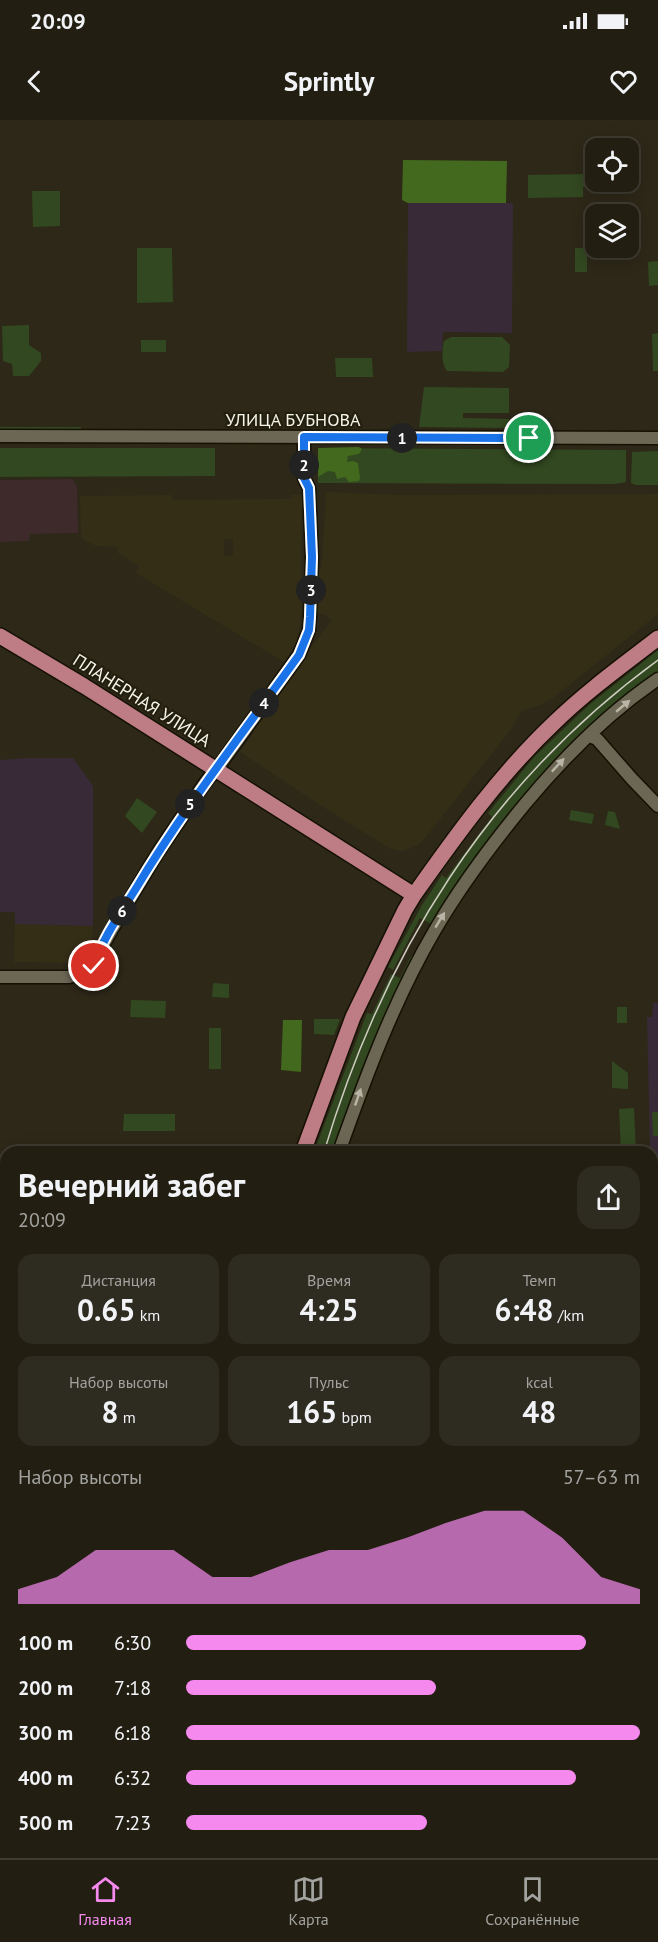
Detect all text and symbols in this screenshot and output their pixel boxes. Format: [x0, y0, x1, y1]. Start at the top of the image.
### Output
text: 20:09 [30, 7, 86, 35]
text: Sprintly [284, 64, 374, 98]
icon: back [18, 65, 51, 98]
icon: heart [607, 65, 640, 98]
map controls [585, 138, 639, 258]
button: locate [585, 138, 639, 192]
button: layers [585, 204, 639, 258]
street label: УЛИЦА БУБНОВА [225, 408, 361, 431]
pin [503, 412, 554, 463]
icon: arrive [512, 421, 545, 454]
pin: 1 [387, 423, 417, 453]
text: 1 [397, 428, 407, 448]
pin: 2 [289, 450, 319, 480]
text: 2 [299, 455, 309, 475]
pin: 3 [296, 575, 326, 605]
text: 3 [306, 580, 316, 600]
street label: ПЛАНЕРНАЯ УЛИЦА [69, 648, 216, 752]
pin: 4 [249, 688, 279, 718]
text: 4 [259, 693, 269, 713]
one-way arrow [615, 700, 631, 713]
one-way arrow [551, 759, 565, 773]
pin: 5 [175, 789, 205, 819]
text: 5 [185, 794, 195, 814]
pin: 6 [107, 896, 137, 926]
text: 6 [117, 901, 127, 921]
one-way arrow [435, 912, 446, 928]
pin [68, 940, 119, 991]
icon: check [77, 949, 110, 982]
one-way arrow [354, 1088, 364, 1106]
text: Вечерний забег [18, 1163, 245, 1206]
button: share [577, 1166, 640, 1229]
text: 20:09 [18, 1207, 66, 1233]
text: Дистанция [81, 1270, 156, 1290]
text: Время [307, 1270, 351, 1290]
text: Темп [522, 1270, 556, 1290]
text: 0.65 [77, 1290, 135, 1329]
text: 4:25 [299, 1290, 359, 1329]
text: 6:48 [494, 1290, 554, 1329]
text: km [135, 1305, 160, 1325]
text: /km [554, 1305, 584, 1325]
text: Набор высоты [69, 1372, 168, 1392]
text: Пульс [309, 1372, 349, 1392]
text: kcal [526, 1372, 553, 1392]
text: 8 [102, 1392, 119, 1431]
text: 165 [286, 1392, 337, 1431]
text: 48 [522, 1392, 556, 1431]
text: m [119, 1407, 136, 1427]
text: bpm [337, 1407, 372, 1427]
text: Набор высоты [18, 1464, 142, 1490]
text: 57–63 m [563, 1464, 640, 1490]
text: 100 m [18, 1630, 73, 1656]
text: 6:30 [114, 1630, 151, 1656]
text: 200 m [18, 1675, 73, 1701]
text: 7:18 [114, 1675, 151, 1701]
text: 300 m [18, 1720, 73, 1746]
text: 6:18 [114, 1720, 151, 1746]
text: 400 m [18, 1765, 73, 1791]
text: 6:32 [114, 1765, 151, 1791]
text: 500 m [18, 1810, 73, 1836]
text: 7:23 [114, 1810, 151, 1836]
tab: Главная [78, 1873, 132, 1929]
tab: Карта [288, 1873, 329, 1929]
tab: Сохранённые [485, 1873, 580, 1929]

